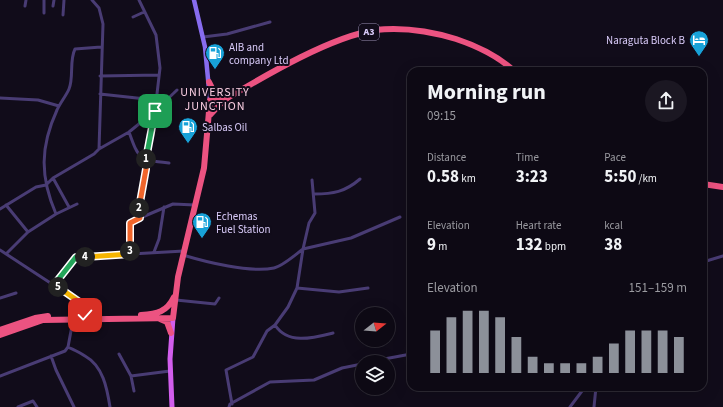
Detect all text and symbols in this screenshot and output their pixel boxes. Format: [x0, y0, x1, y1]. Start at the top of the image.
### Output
road number: A3 [359, 24, 379, 40]
hotel icon: Naraguta Block B [688, 29, 710, 57]
place label: Naraguta Block B [606, 33, 686, 48]
place label: AIB and company Ltd [229, 40, 289, 68]
fuel station icon: AIB and company Ltd [204, 42, 226, 70]
text: Morning run [427, 76, 546, 108]
button: share [645, 80, 687, 122]
district label: UNIVERSITY JUNCTION [180, 84, 250, 115]
pin [138, 94, 172, 128]
icon: arrive [144, 100, 166, 122]
text: 09:15 [427, 107, 456, 125]
fuel station icon: Salbas Oil [177, 116, 199, 144]
place label: Salbas Oil [202, 120, 248, 135]
pin: 1 [136, 149, 156, 169]
text: Distance [427, 150, 466, 165]
text: Time [516, 150, 539, 165]
text: Pace [604, 150, 626, 165]
text: 1 [143, 151, 149, 166]
text: 0.58 [427, 165, 459, 189]
text: 3:23 [516, 165, 548, 189]
text: 5:50 [604, 165, 636, 189]
text: km [459, 171, 476, 186]
text: /km [636, 171, 657, 186]
pin: 2 [129, 198, 149, 218]
text: 2 [136, 200, 142, 215]
place label: Echemas Fuel Station [216, 209, 271, 237]
fuel station icon: Echemas Fuel Station [191, 211, 213, 239]
text: Elevation [427, 218, 470, 233]
text: Heart rate [516, 218, 561, 233]
text: kcal [604, 218, 623, 233]
text: 9 [427, 233, 436, 257]
text: 132 [516, 233, 543, 257]
text: 38 [604, 233, 622, 257]
text: m [436, 239, 447, 254]
text: bpm [543, 239, 566, 254]
pin: 3 [120, 241, 140, 261]
text: 3 [127, 243, 133, 258]
pin: 4 [75, 247, 95, 267]
text: 4 [82, 249, 88, 264]
pin: 5 [48, 277, 68, 297]
text: 5 [55, 279, 61, 294]
text: Elevation [427, 279, 478, 297]
text: 151–159 m [629, 279, 687, 297]
pin [68, 298, 102, 332]
icon: check [74, 304, 96, 326]
north arrow [355, 307, 395, 347]
map controls [355, 307, 395, 395]
button: layers [355, 355, 395, 395]

